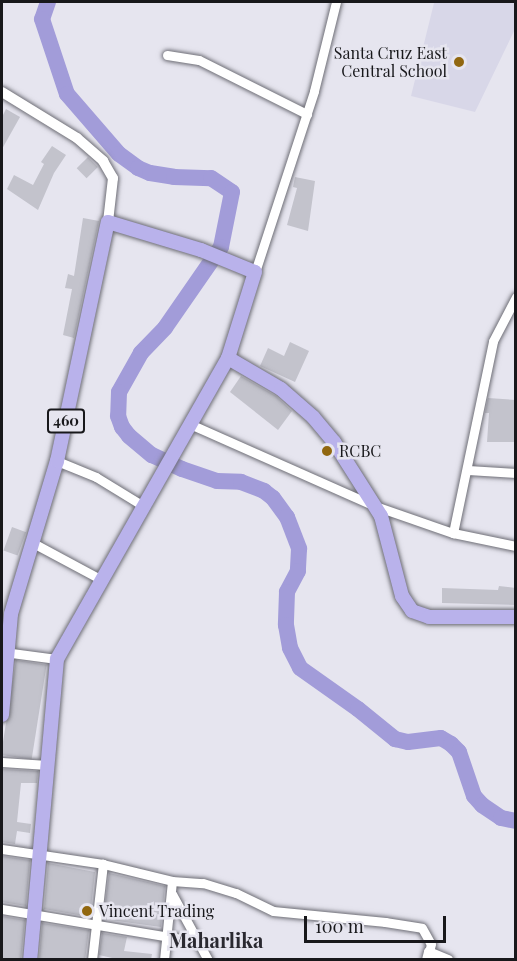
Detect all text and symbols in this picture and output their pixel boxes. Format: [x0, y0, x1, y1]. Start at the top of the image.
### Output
place label: Santa Cruz East Central School [334, 43, 447, 81]
marker: Santa Cruz East Central School [452, 55, 466, 69]
road number: 460 [46, 409, 86, 433]
place label: RCBC [339, 441, 381, 461]
marker: RCBC [320, 444, 334, 458]
place label: Vincent Trading [99, 901, 215, 921]
marker: Vincent Trading [80, 904, 94, 918]
scale bar [307, 904, 450, 942]
text: 100 m [315, 914, 364, 938]
district label: Maharlika [169, 927, 263, 951]

